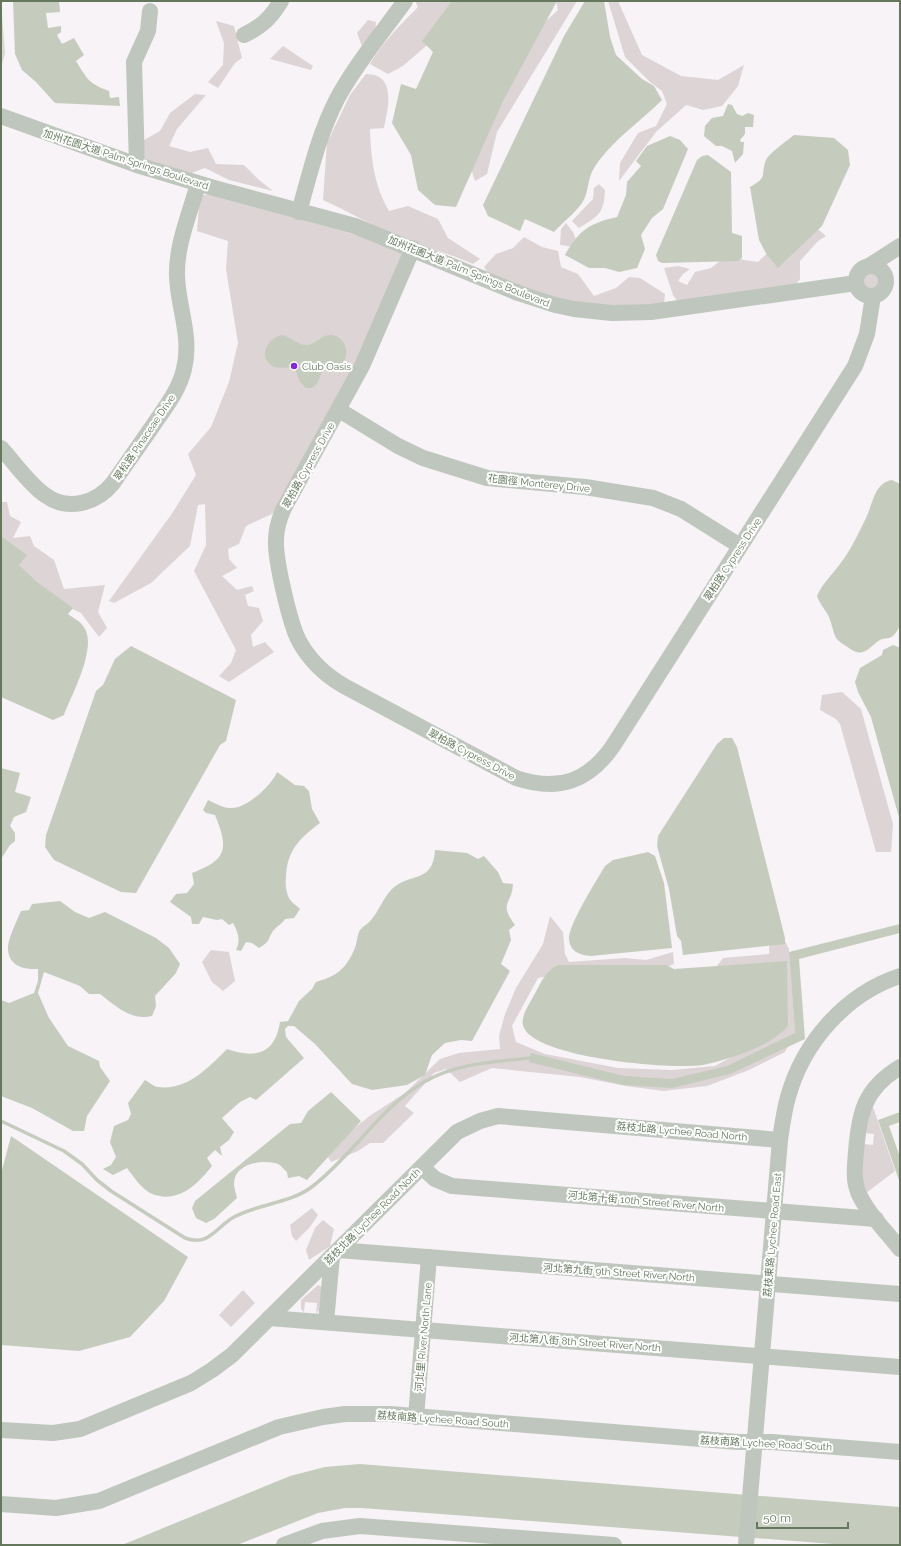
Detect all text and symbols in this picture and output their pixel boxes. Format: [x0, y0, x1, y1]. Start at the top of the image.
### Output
street label: 加州花園大道 Palm Springs Boulevard [42, 127, 210, 191]
street label: 加州花園大道 Palm Springs Boulevard [386, 234, 551, 309]
marker: Club Oasis [289, 361, 299, 371]
place label: Club Oasis [302, 361, 351, 372]
street label: 翠松路 Pinaceae Drive [112, 392, 177, 482]
street label: 翠柏路 Cypress Drive [280, 420, 337, 510]
street label: 花園徑 Monterey Drive [487, 473, 591, 494]
street label: 翠柏路 Cypress Drive [702, 516, 763, 603]
street label: 翠柏路 Cypress Drive [427, 727, 517, 782]
street label: 荔枝北路 Lychee Road North [616, 1120, 748, 1143]
street label: 荔枝北路 Lychee Road North [322, 1166, 423, 1267]
street label: 荔枝東路 Lychee Road East [762, 1172, 783, 1298]
street label: 河北第十街 10th Street River North [567, 1189, 725, 1214]
street label: 河北第九街 9th Street River North [543, 1262, 695, 1283]
street label: 河北里 River North Lane [413, 1282, 434, 1392]
street label: 河北第八街 8th Street River North [509, 1332, 661, 1353]
street label: 荔枝南路 Lychee Road South [377, 1409, 509, 1430]
street label: 荔枝南路 Lychee Road South [700, 1435, 832, 1452]
scale bar [757, 1504, 848, 1530]
text: 50 m [763, 1511, 791, 1525]

